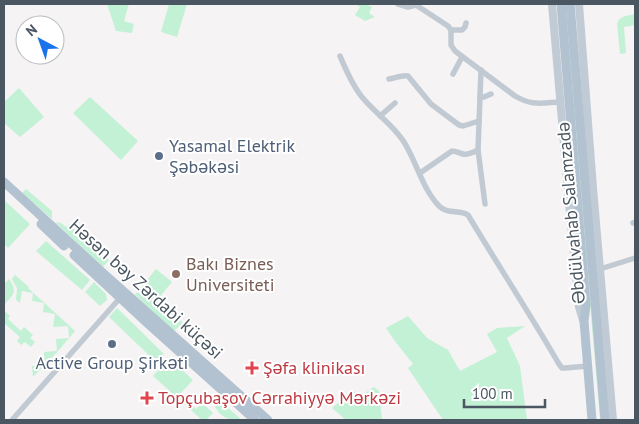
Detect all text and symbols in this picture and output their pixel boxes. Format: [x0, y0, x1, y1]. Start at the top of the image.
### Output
north arrow [15, 15, 65, 65]
text: N [22, 20, 41, 40]
street label: Əbdülvahab Salamzadə [551, 121, 590, 305]
place label: Yasamal Elektrik Şəbəkəsi [169, 134, 296, 178]
marker: Yasamal Elektrik Şəbəkəsi [153, 150, 165, 162]
street label: Həsən bəy Zərdabi küçəsi [65, 214, 228, 364]
place label: Bakı Biznes Universiteti [186, 252, 275, 296]
marker: Bakı Biznes Universiteti [170, 268, 182, 280]
marker: Active Group Şirkəti [106, 338, 118, 350]
place label: Active Group Şirkəti [36, 351, 188, 374]
place label: Şəfa klinikası [263, 356, 365, 379]
marker: Şəfa klinikası [245, 361, 259, 375]
scale bar [464, 376, 545, 408]
text: 100 m [472, 384, 513, 403]
place label: Topçubaşov Cərrahiyyə Mərkəzi [158, 386, 401, 409]
marker: Topçubaşov Cərrahiyyə Mərkəzi [140, 391, 154, 405]

